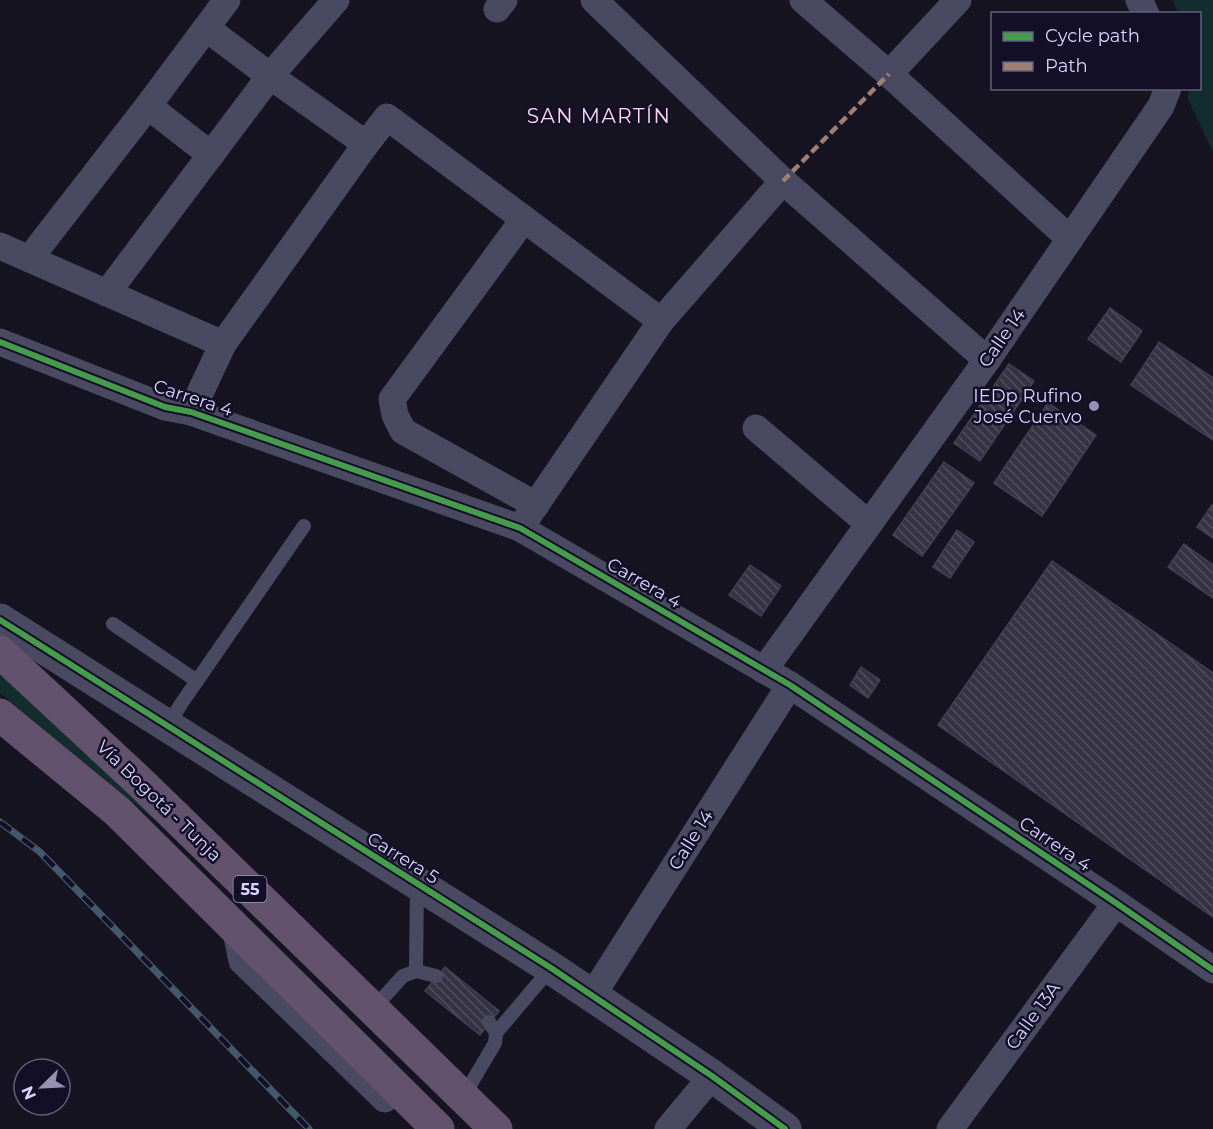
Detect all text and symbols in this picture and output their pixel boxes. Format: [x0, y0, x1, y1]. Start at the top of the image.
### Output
legend [991, 12, 1201, 90]
text: Cycle path [1045, 25, 1140, 47]
text: Path [1045, 55, 1088, 77]
district label: SAN MARTÍN [527, 104, 671, 128]
street label: Calle 14 [974, 304, 1030, 372]
street label: Carrera 4 [151, 375, 235, 421]
place label: IEDp Rufino José Cuervo [973, 385, 1082, 428]
marker: IEDp Rufino José Cuervo [1087, 399, 1101, 413]
street label: Carrera 4 [603, 553, 685, 613]
street label: Vía Bogotá - Tunja [92, 736, 226, 866]
street label: Calle 14 [664, 806, 718, 874]
street label: Carrera 4 [1015, 812, 1095, 876]
street label: Carrera 5 [363, 827, 443, 889]
road number: 55 [234, 876, 266, 902]
street label: Calle 13A [1001, 978, 1065, 1054]
north arrow [12, 1057, 72, 1117]
text: N [17, 1083, 40, 1103]

